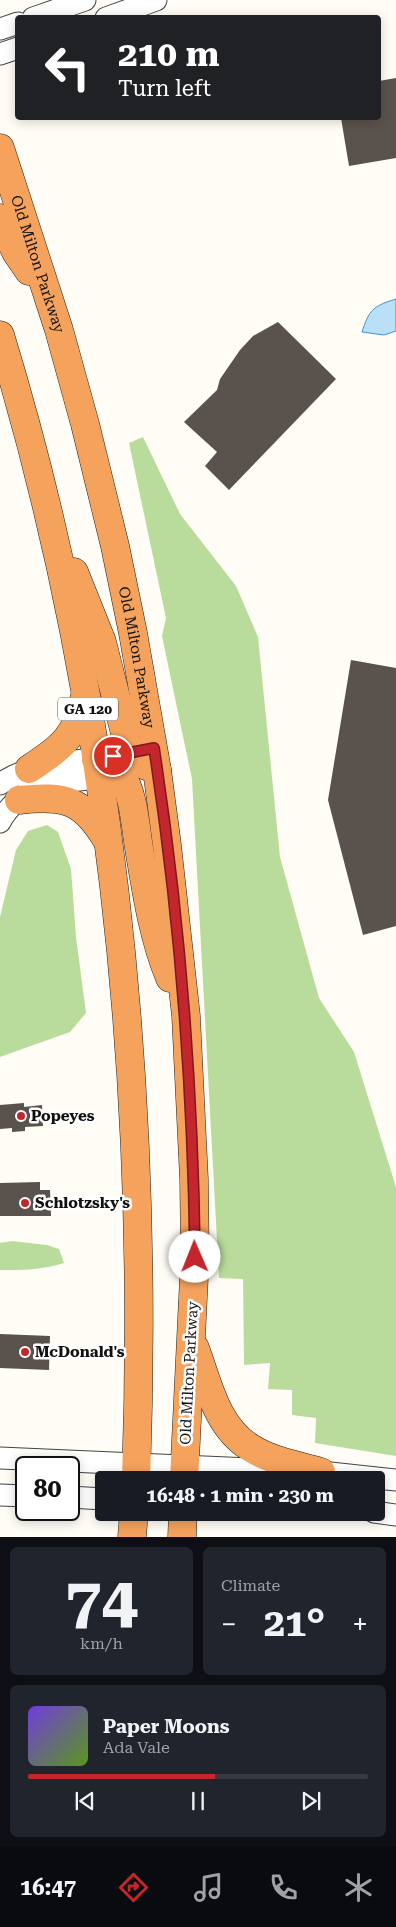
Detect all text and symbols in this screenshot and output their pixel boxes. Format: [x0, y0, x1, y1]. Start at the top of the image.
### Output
text: 210 m [118, 34, 219, 75]
icon: left [35, 35, 100, 100]
text: Turn left [118, 76, 211, 101]
street label: Old Milton Parkway [7, 193, 68, 335]
street label: Old Milton Parkway [115, 585, 159, 730]
road number: GA 120 [58, 698, 118, 721]
pin [92, 735, 134, 777]
icon: arrive [99, 742, 127, 770]
place label: Popeyes [31, 1107, 95, 1125]
marker: Popeyes [15, 1110, 27, 1122]
place label: Schlotzsky's [35, 1194, 130, 1212]
marker: Schlotzsky's [19, 1197, 31, 1209]
position arrow [168, 1230, 220, 1282]
street label: Old Milton Parkway [176, 1301, 202, 1445]
place label: McDonald's [35, 1343, 125, 1361]
marker: McDonald's [19, 1346, 31, 1358]
speed limit sign: 80 [15, 1456, 80, 1521]
text: 16:48 · 1 min · 230 m [146, 1484, 334, 1507]
text: 74 [65, 1563, 138, 1639]
text: Climate [221, 1576, 280, 1595]
text: 21° [264, 1601, 325, 1645]
text: − [221, 1608, 237, 1641]
text: + [352, 1608, 368, 1641]
text: km/h [80, 1634, 123, 1653]
text: Paper Moons [103, 1715, 230, 1738]
text: Ada Vale [103, 1738, 170, 1757]
icon: previous [71, 1787, 99, 1815]
icon: pause [184, 1787, 212, 1815]
icon: next [297, 1787, 325, 1815]
icon: directions [116, 1870, 151, 1905]
icon: music [191, 1870, 226, 1905]
icon: phone [266, 1870, 301, 1905]
icon: climate [341, 1870, 376, 1905]
text: 16:47 [20, 1875, 76, 1900]

